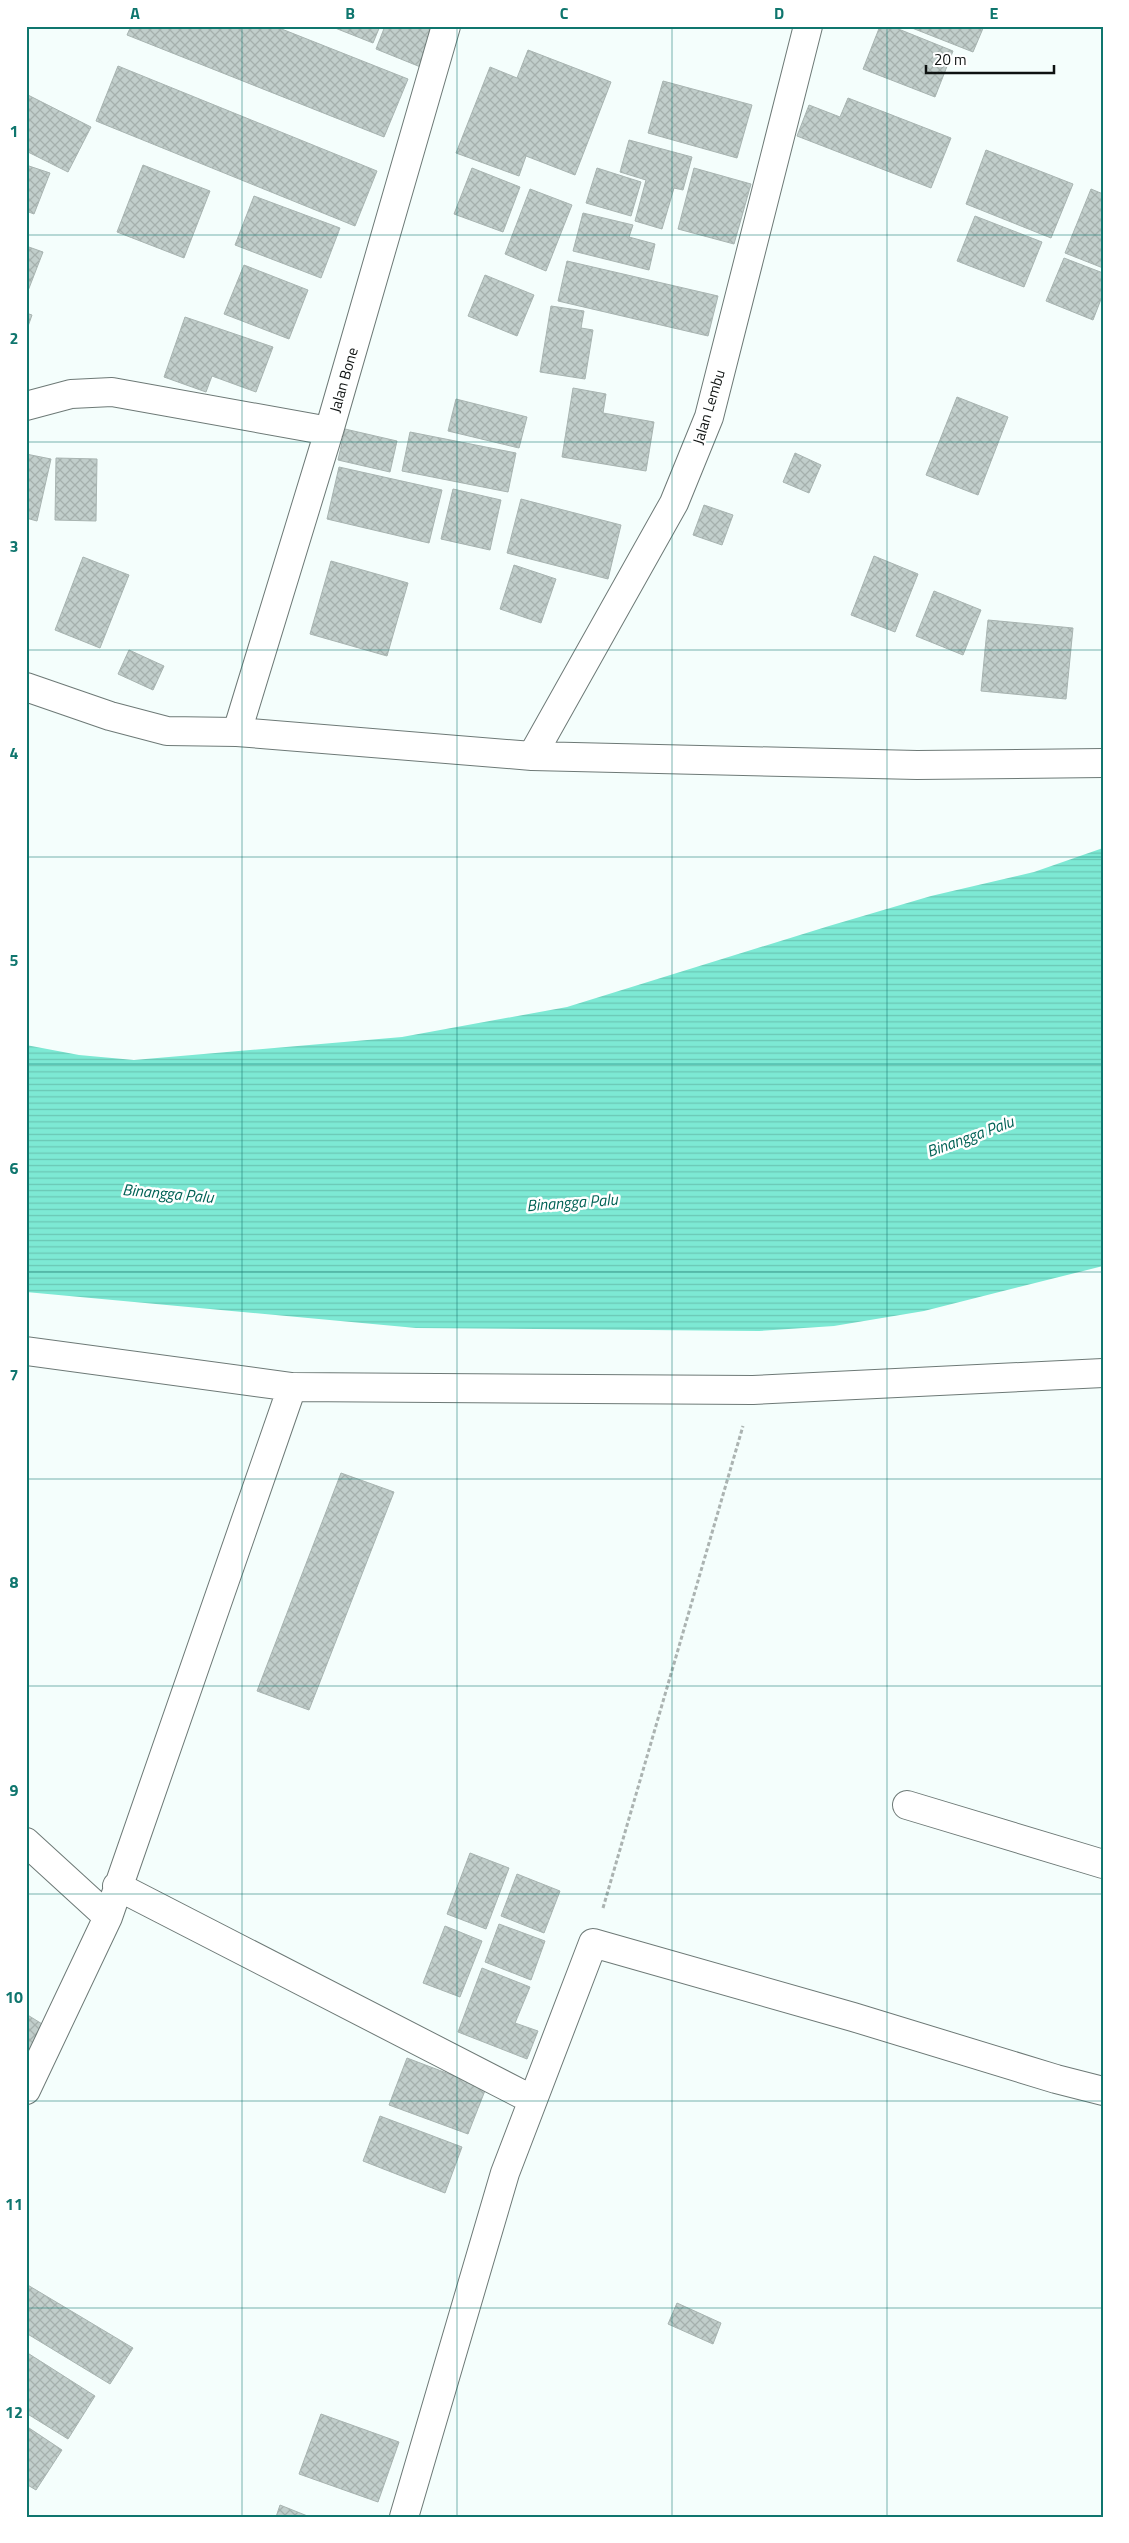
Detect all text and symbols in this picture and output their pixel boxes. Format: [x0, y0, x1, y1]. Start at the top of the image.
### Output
text: A [130, 1, 140, 25]
text: B [345, 1, 355, 25]
text: C [560, 1, 569, 25]
text: D [774, 1, 784, 25]
text: E [990, 1, 999, 25]
scale bar [926, 42, 1054, 74]
text: 20 m [934, 48, 967, 71]
text: 1 [10, 119, 18, 143]
text: 2 [10, 326, 18, 350]
street label: Jalan Bone [323, 344, 364, 415]
street label: Jalan Lembu [686, 367, 731, 447]
text: 3 [10, 534, 18, 558]
text: 4 [10, 741, 19, 765]
text: 5 [10, 948, 19, 972]
water label: Binangga Palu [923, 1109, 1018, 1163]
text: 6 [10, 1156, 19, 1180]
water label: Binangga Palu [122, 1177, 215, 1209]
water label: Binangga Palu [526, 1187, 619, 1217]
text: 7 [10, 1363, 18, 1387]
text: 8 [10, 1570, 19, 1594]
text: 9 [10, 1778, 19, 1802]
text: 10 [5, 1985, 23, 2009]
text: 11 [5, 2192, 23, 2216]
text: 12 [5, 2400, 23, 2424]

